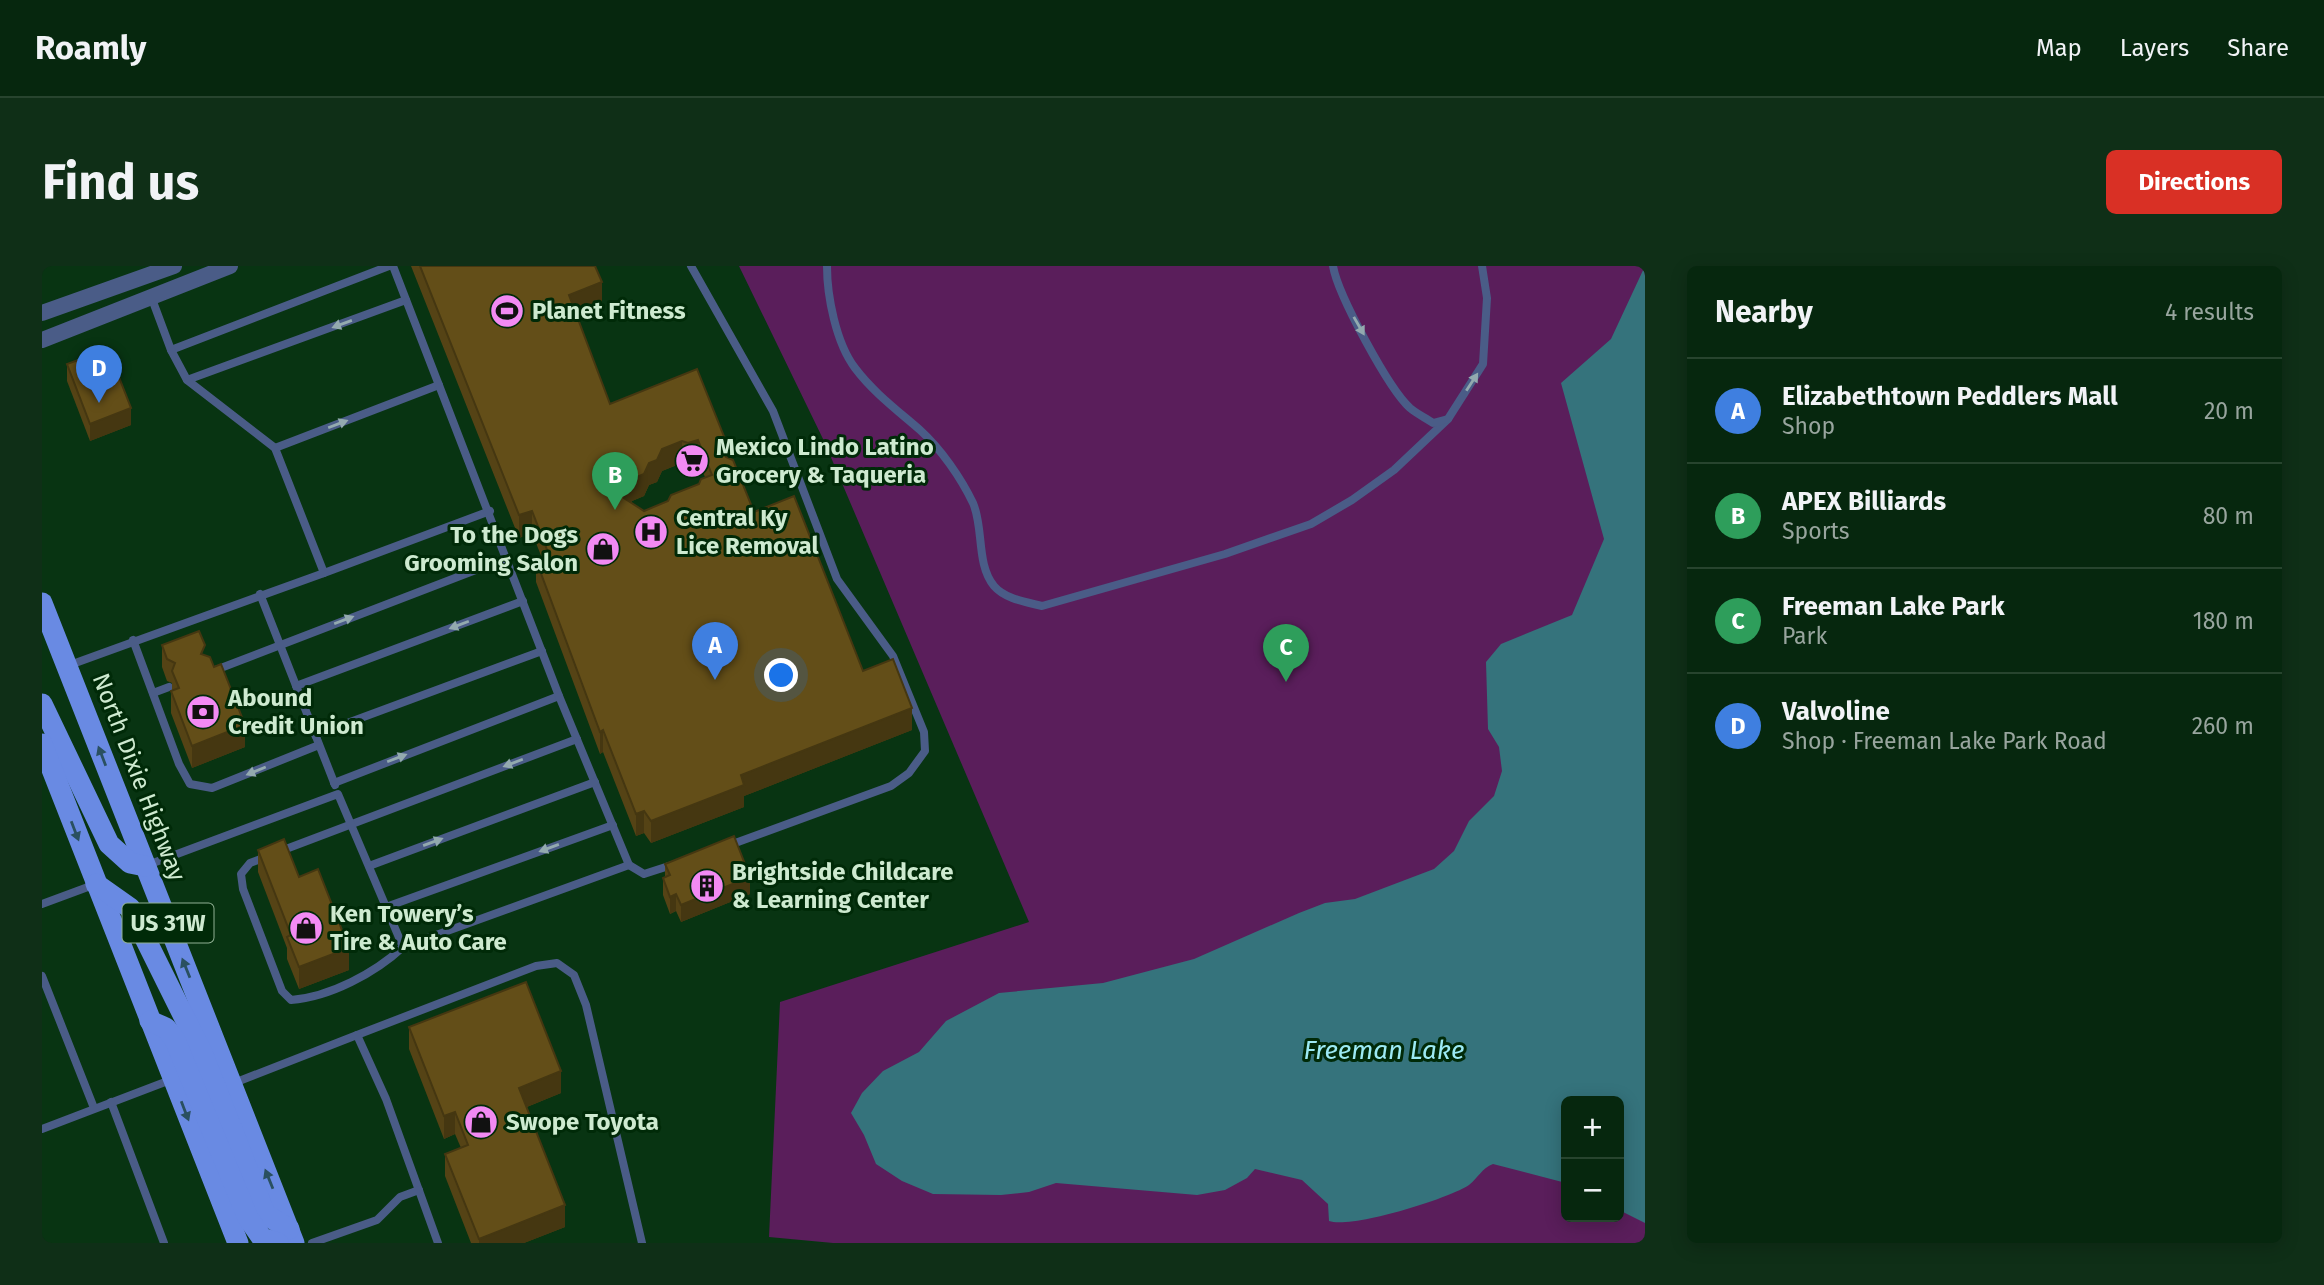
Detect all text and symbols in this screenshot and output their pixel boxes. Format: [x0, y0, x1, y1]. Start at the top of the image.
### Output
text: Roamly [35, 28, 146, 68]
text: Map [2036, 34, 2082, 62]
text: Layers [2120, 34, 2189, 62]
text: Share [2227, 34, 2289, 62]
button: Directions [2106, 150, 2282, 214]
text: Find us [42, 153, 199, 212]
sports icon: Planet Fitness [488, 292, 526, 330]
text: Nearby [1715, 294, 1813, 330]
place label: Planet Fitness [532, 297, 686, 325]
text: 4 results [2165, 298, 2254, 326]
one-way arrow [1353, 316, 1365, 335]
one-way arrow [331, 318, 352, 329]
pin: D [76, 345, 122, 403]
one-way arrow [1465, 372, 1478, 392]
text: Elizabethtown Peddlers Mall [1782, 381, 2118, 412]
text: A [1731, 397, 1745, 425]
text: 20 m [2204, 397, 2254, 425]
text: Shop [1782, 412, 1835, 440]
one-way arrow [328, 418, 349, 429]
place label: Mexico Lindo Latino Grocery & Taqueria [716, 433, 934, 489]
supermarket icon: Mexico Lindo Latino Grocery & Taqueria [673, 442, 711, 480]
pin: B [592, 452, 638, 510]
text: APEX Billiards [1782, 486, 1946, 517]
text: B [1731, 502, 1745, 530]
text: 80 m [2203, 502, 2254, 530]
place label: Central Ky Lice Removal [676, 504, 820, 560]
hospital icon: Central Ky Lice Removal [632, 513, 670, 551]
text: Sports [1782, 517, 1850, 545]
place label: To the Dogs Grooming Salon [404, 521, 578, 577]
shop icon: To the Dogs Grooming Salon [584, 530, 622, 568]
text: Freeman Lake Park [1782, 591, 2005, 622]
text: C [1731, 607, 1745, 635]
text: 180 m [2193, 607, 2254, 635]
one-way arrow [333, 615, 354, 626]
one-way arrow [449, 620, 470, 631]
pin: A [692, 622, 738, 680]
text: Park [1782, 622, 1827, 650]
pin: C [1263, 624, 1309, 682]
your location [764, 658, 798, 692]
street label: North Dixie Highway [87, 669, 192, 885]
place label: Abound Credit Union [227, 684, 364, 740]
bank icon: Abound Credit Union [184, 693, 222, 731]
text: Valvoline [1782, 696, 1890, 727]
text: D [1731, 712, 1745, 740]
text: 260 m [2192, 712, 2254, 740]
text: Shop · Freeman Lake Park Road [1782, 727, 2107, 755]
one-way arrow [97, 745, 108, 766]
one-way arrow [387, 753, 408, 764]
one-way arrow [502, 758, 523, 769]
one-way arrow [245, 765, 266, 776]
one-way arrow [70, 820, 81, 841]
one-way arrow [422, 836, 443, 847]
one-way arrow [538, 843, 559, 854]
place label: Brightside Childcare & Learning Center [732, 858, 953, 914]
building icon: Brightside Childcare & Learning Center [688, 867, 726, 905]
place label: Ken Towery’s Tire & Auto Care [330, 900, 507, 956]
road number: US 31W [122, 904, 214, 943]
shop icon: Ken Towery’s Tire & Auto Care [287, 909, 325, 947]
one-way arrow [180, 957, 191, 978]
water label: Freeman Lake [1304, 1035, 1464, 1066]
map controls [1561, 1096, 1624, 1222]
button: + [1561, 1096, 1624, 1159]
one-way arrow [180, 1101, 191, 1122]
shop icon: Swope Toyota [462, 1103, 500, 1141]
place label: Swope Toyota [506, 1108, 659, 1136]
button: − [1561, 1159, 1624, 1222]
one-way arrow [264, 1169, 275, 1190]

